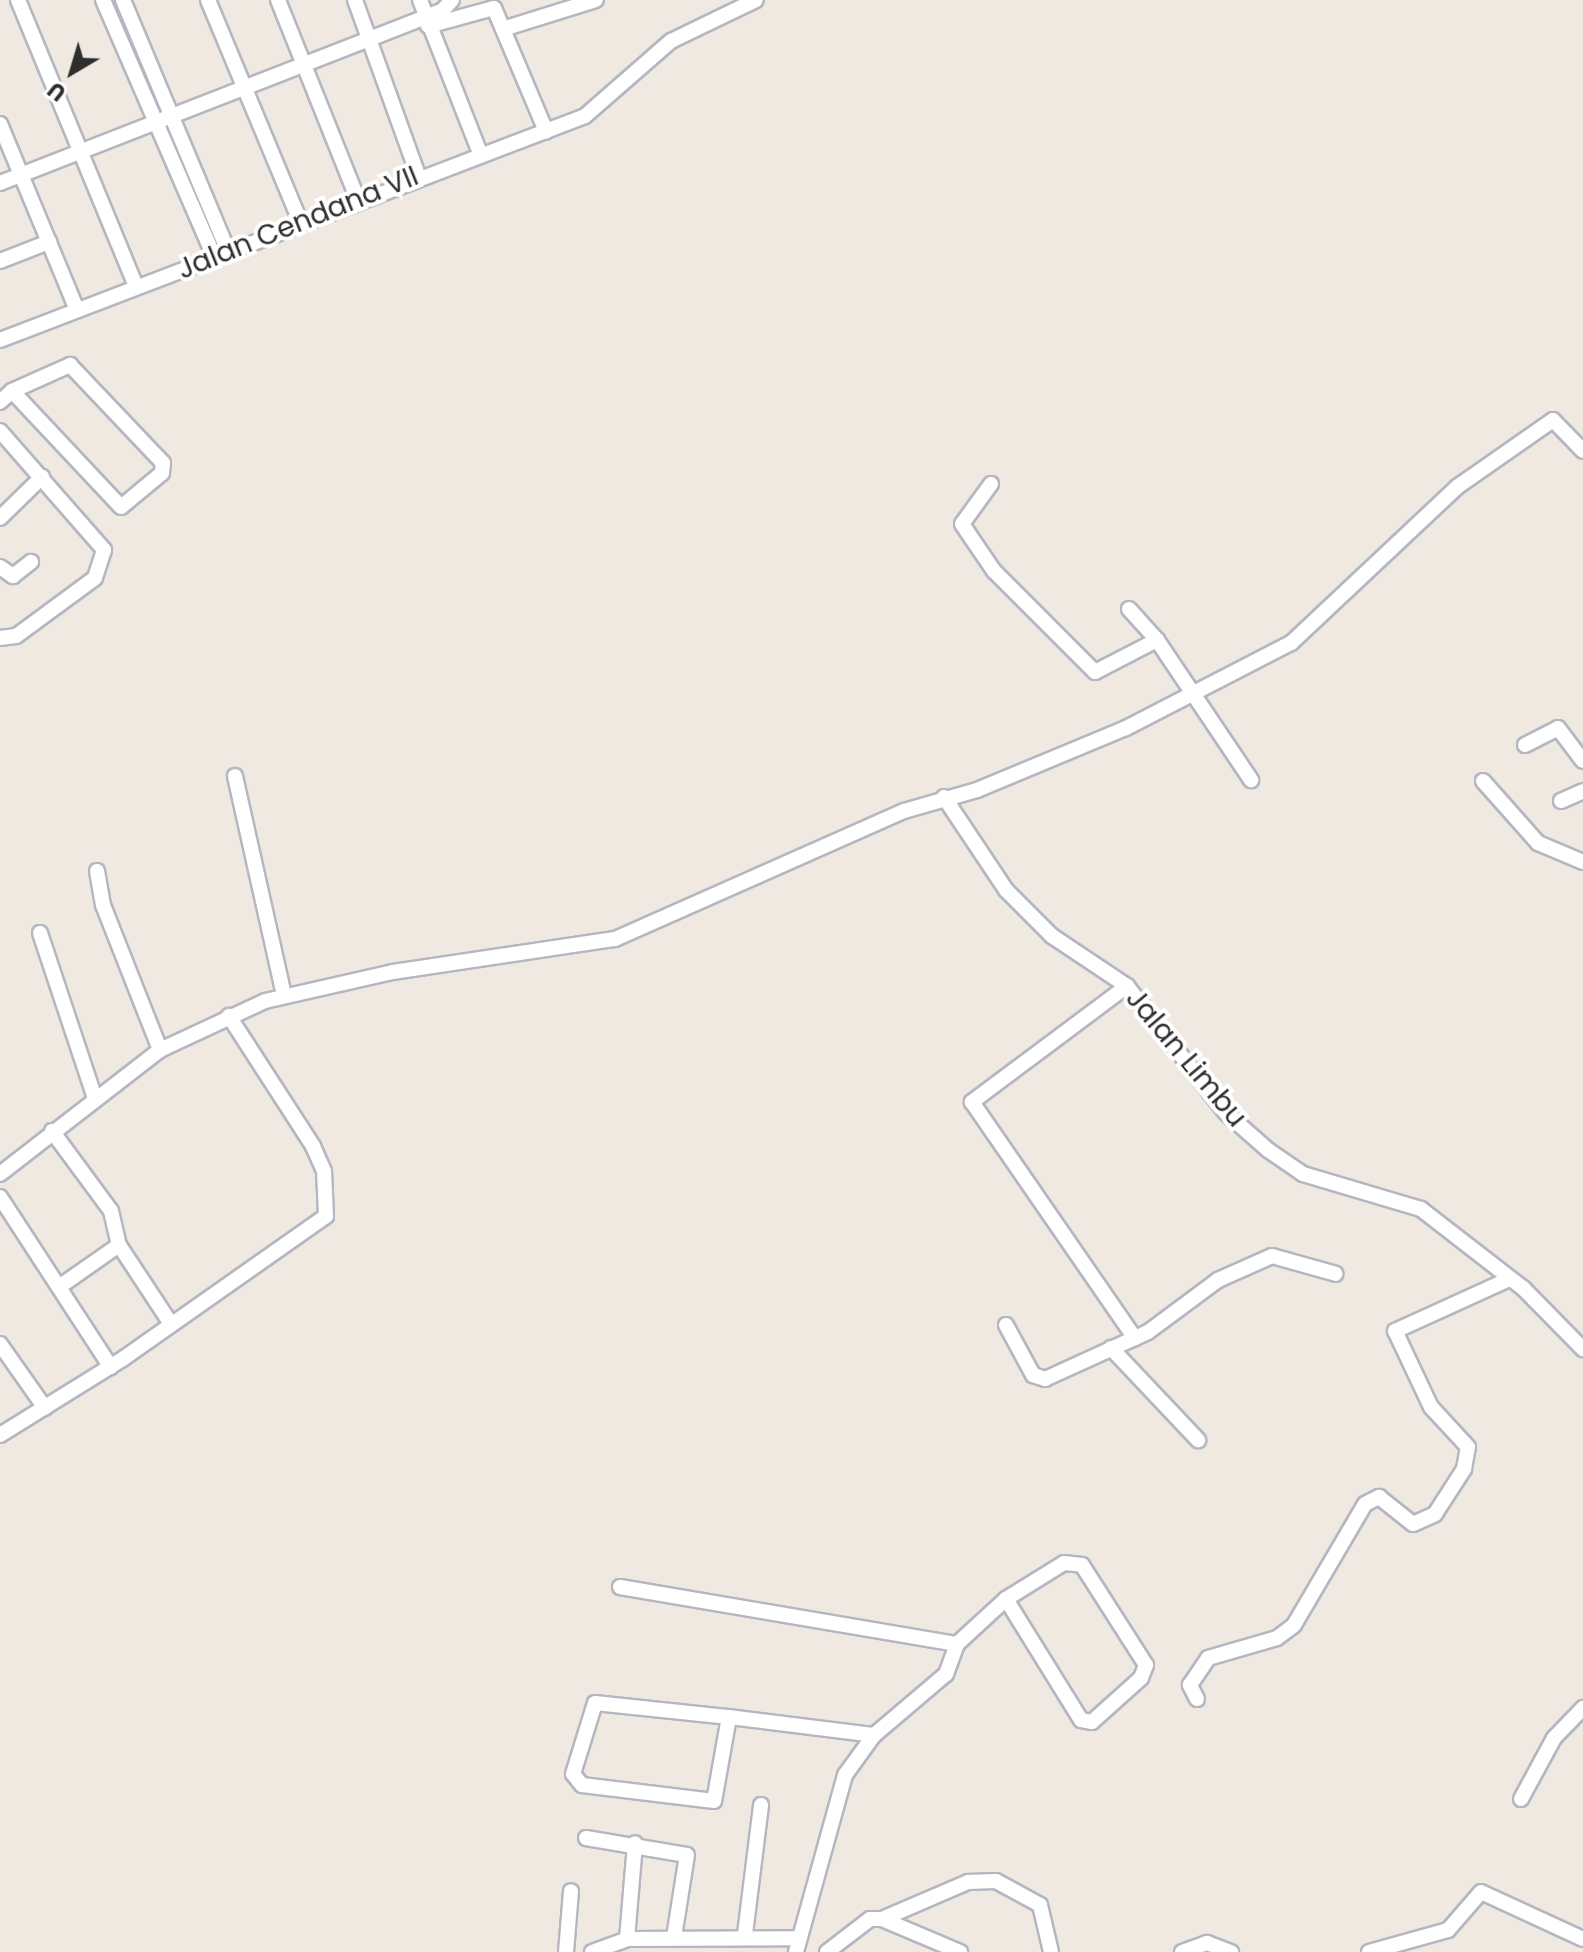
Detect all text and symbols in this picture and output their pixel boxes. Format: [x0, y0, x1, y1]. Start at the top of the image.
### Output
north arrow [32, 32, 112, 112]
text: U [41, 74, 73, 108]
street label: Jalan Cendana VII [173, 159, 423, 287]
street label: Jalan Limbu [1119, 982, 1253, 1134]

